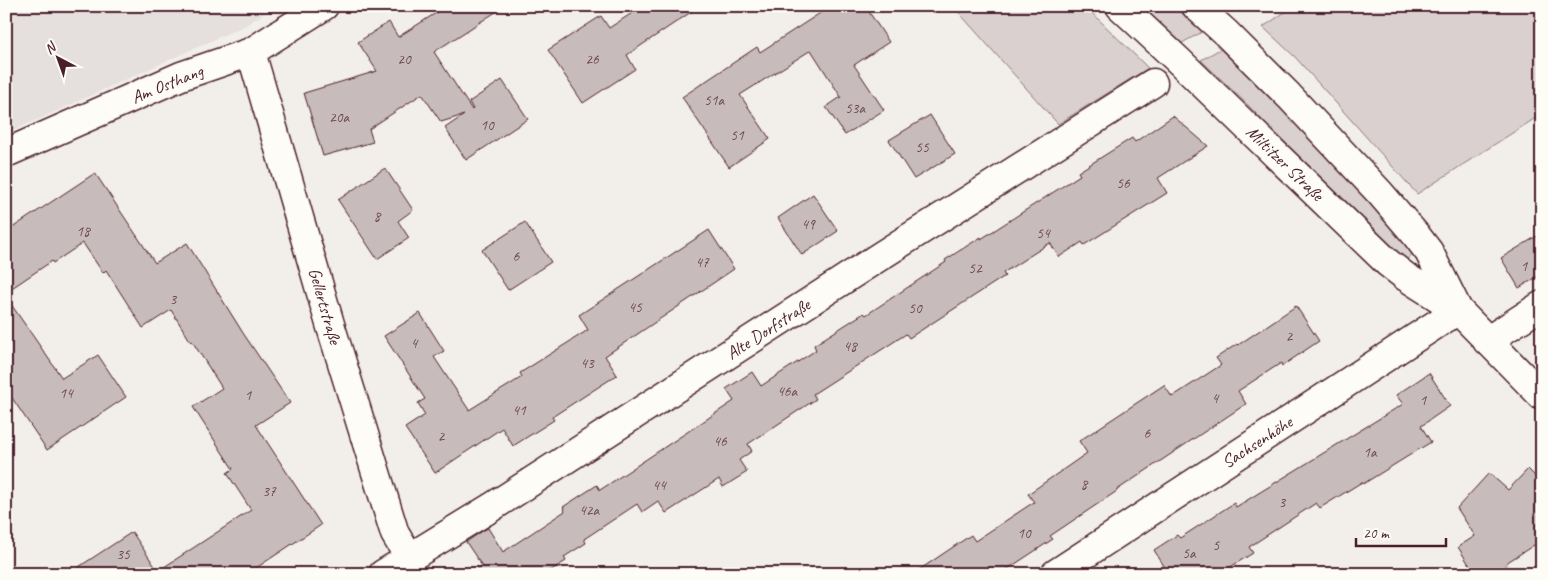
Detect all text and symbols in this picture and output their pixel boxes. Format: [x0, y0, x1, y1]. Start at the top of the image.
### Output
north arrow [32, 32, 82, 82]
text: N [41, 38, 60, 58]
house number: 20 [397, 50, 412, 69]
house number: 26 [585, 50, 600, 69]
street label: Am Osthang [128, 59, 207, 108]
house number: 51a [704, 91, 725, 110]
house number: 53a [845, 99, 866, 118]
house number: 20a [329, 108, 350, 127]
house number: 10 [480, 116, 495, 135]
street label: Miltitzer Straße [1242, 121, 1329, 206]
house number: 51 [730, 126, 745, 145]
house number: 55 [915, 138, 930, 157]
house number: 56 [1116, 174, 1131, 193]
house number: 8 [374, 207, 382, 226]
house number: 49 [801, 215, 816, 234]
house number: 18 [76, 222, 91, 241]
house number: 54 [1036, 224, 1051, 243]
house number: 6 [513, 247, 521, 266]
house number: 47 [695, 253, 710, 272]
house number: 1 [1521, 257, 1529, 276]
house number: 52 [968, 259, 983, 278]
street label: Gellertstraße [304, 265, 347, 348]
house number: 3 [170, 290, 178, 309]
street label: Alte Dorfstraße [722, 293, 815, 364]
house number: 45 [628, 298, 643, 317]
house number: 50 [908, 299, 923, 318]
house number: 2 [1286, 327, 1294, 346]
house number: 4 [411, 334, 419, 353]
house number: 48 [843, 337, 858, 356]
house number: 43 [580, 354, 595, 373]
house number: 46a [777, 382, 798, 401]
house number: 14 [59, 384, 74, 403]
house number: 1 [245, 386, 253, 405]
house number: 4 [1212, 389, 1220, 408]
house number: 1 [1420, 391, 1428, 410]
house number: 41 [512, 401, 527, 420]
street label: Sachsenhöhe [1218, 410, 1297, 473]
house number: 6 [1144, 424, 1152, 443]
house number: 2 [438, 427, 446, 446]
house number: 46 [713, 432, 728, 451]
house number: 1a [1363, 443, 1378, 462]
house number: 8 [1081, 475, 1089, 494]
house number: 44 [652, 476, 667, 495]
house number: 37 [262, 482, 277, 501]
house number: 3 [1279, 493, 1287, 512]
house number: 42a [579, 501, 600, 520]
scale bar [1356, 515, 1446, 547]
house number: 10 [1017, 524, 1032, 543]
text: 20 m [1363, 524, 1390, 543]
house number: 5 [1213, 536, 1221, 555]
house number: 5a [1182, 544, 1197, 563]
house number: 35 [116, 545, 131, 564]

